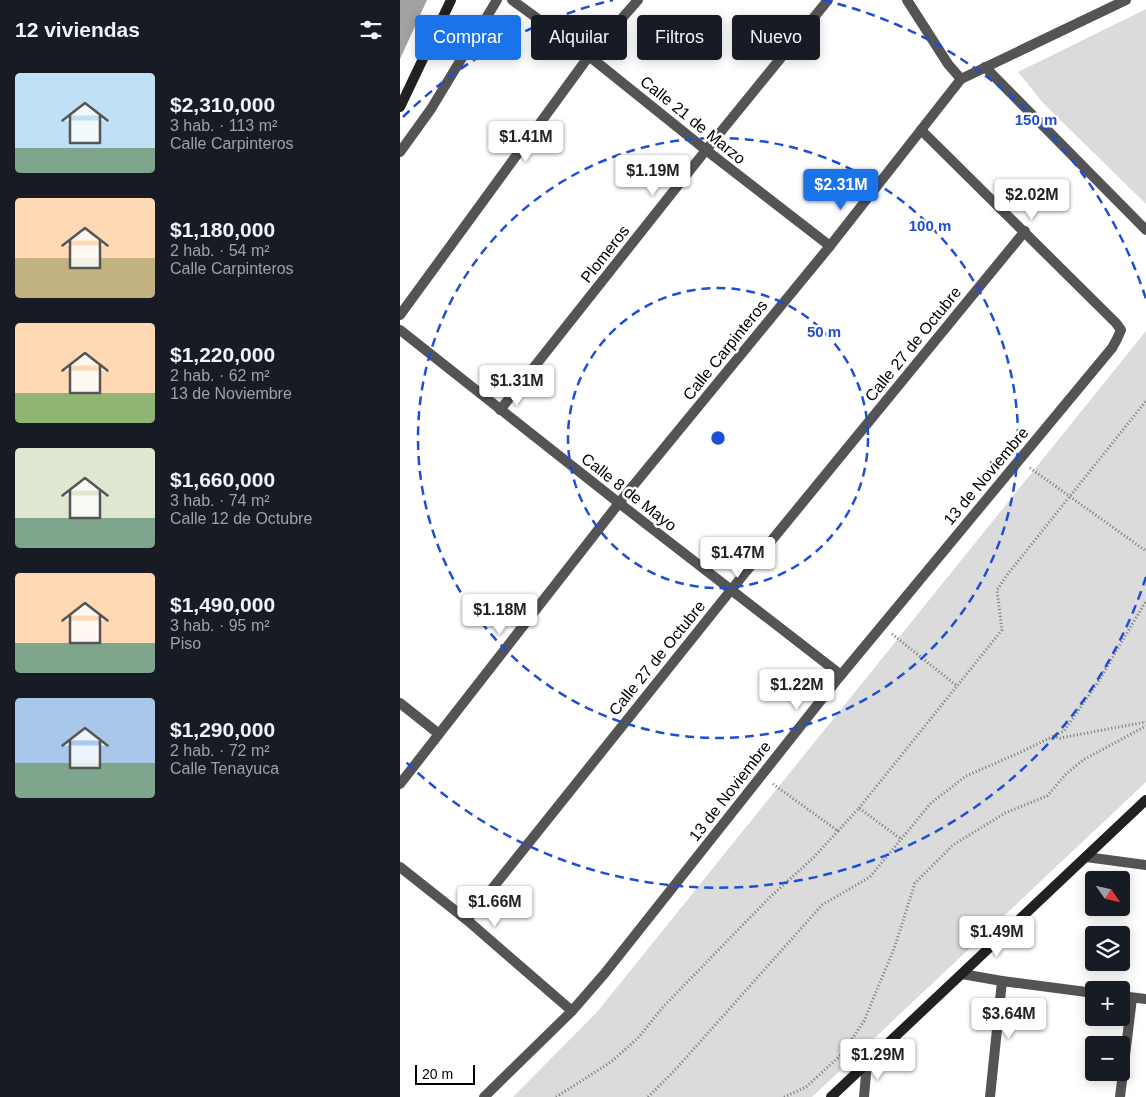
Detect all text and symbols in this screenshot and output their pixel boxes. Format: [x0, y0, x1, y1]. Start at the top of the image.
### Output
chip: Comprar [415, 15, 521, 60]
chip: Alquilar [531, 15, 627, 60]
chip: Filtros [637, 15, 722, 60]
chip: Nuevo [732, 15, 820, 60]
icon: filters [357, 16, 385, 44]
text: 12 viviendas [15, 18, 140, 41]
street label: Calle 21 de Marzo [637, 73, 749, 168]
icon: home [55, 93, 115, 153]
text: $2,310,000 [170, 93, 275, 116]
text: 150 m [1015, 111, 1057, 128]
text: 3 hab. · 113 m² [170, 117, 277, 134]
pin: $1.41M [485, 120, 567, 163]
text: $1.41M [499, 128, 553, 145]
text: Calle Carpinteros [170, 135, 294, 152]
pin: $1.19M [612, 154, 694, 197]
text: $1.19M [626, 162, 680, 179]
pin: $2.31M [800, 168, 882, 211]
text: $2.31M [814, 176, 868, 193]
pin: $2.02M [991, 178, 1073, 221]
text: $2.02M [1005, 186, 1059, 203]
text: 100 m [909, 217, 951, 234]
icon: home [55, 218, 115, 278]
text: $1,180,000 [170, 218, 275, 241]
street label: Plomeros [577, 222, 633, 286]
text: 2 hab. · 54 m² [170, 242, 270, 259]
text: Calle Carpinteros [170, 260, 294, 277]
street label: Calle 27 de Octubre [862, 283, 964, 405]
street label: Calle Carpinteros [679, 297, 771, 403]
text: 50 m [807, 323, 841, 340]
icon: home [55, 343, 115, 403]
text: $1,220,000 [170, 343, 275, 366]
pin: $1.31M [476, 364, 558, 407]
text: 2 hab. · 62 m² [170, 367, 270, 384]
text: $1.31M [490, 372, 544, 389]
text: 13 de Noviembre [170, 385, 292, 402]
street label: 13 de Noviembre [940, 424, 1032, 528]
centre of rings [709, 429, 727, 447]
street label: Calle 8 de Mayo [578, 450, 680, 534]
icon: home [55, 468, 115, 528]
text: $1,660,000 [170, 468, 275, 491]
text: 3 hab. · 74 m² [170, 492, 270, 509]
text: Calle 12 de Octubre [170, 510, 312, 527]
pin: $1.47M [697, 536, 779, 579]
text: $1.47M [711, 544, 765, 561]
icon: home [55, 593, 115, 653]
text: $1,490,000 [170, 593, 275, 616]
pin: $1.18M [459, 594, 541, 636]
street label: Calle 27 de Octubre [606, 597, 708, 719]
text: $1.18M [473, 601, 527, 618]
text: 3 hab. · 95 m² [170, 617, 270, 634]
text: Piso [170, 635, 201, 652]
pin: $1.22M [756, 668, 838, 711]
text: $1.22M [770, 676, 824, 693]
icon: home [55, 718, 115, 778]
text: $1,290,000 [170, 718, 275, 741]
street label: 13 de Noviembre [686, 738, 774, 844]
text: 2 hab. · 72 m² [170, 742, 270, 759]
text: Calle Tenayuca [170, 760, 279, 777]
north arrow [1085, 871, 1130, 916]
map controls [1085, 871, 1130, 1081]
pin: $1.66M [454, 886, 536, 928]
text: $1.66M [468, 893, 522, 910]
pin: $1.49M [956, 916, 1038, 958]
text: $1.49M [970, 923, 1024, 940]
button: layers [1085, 926, 1130, 971]
button: + [1085, 981, 1130, 1026]
pin: $3.64M [968, 998, 1050, 1040]
text: $3.64M [982, 1005, 1036, 1022]
button: − [1085, 1036, 1130, 1081]
pin: $1.29M [837, 1038, 919, 1081]
text: $1.29M [851, 1046, 905, 1063]
scale bar [415, 1062, 475, 1085]
text: 20 m [422, 1066, 453, 1082]

